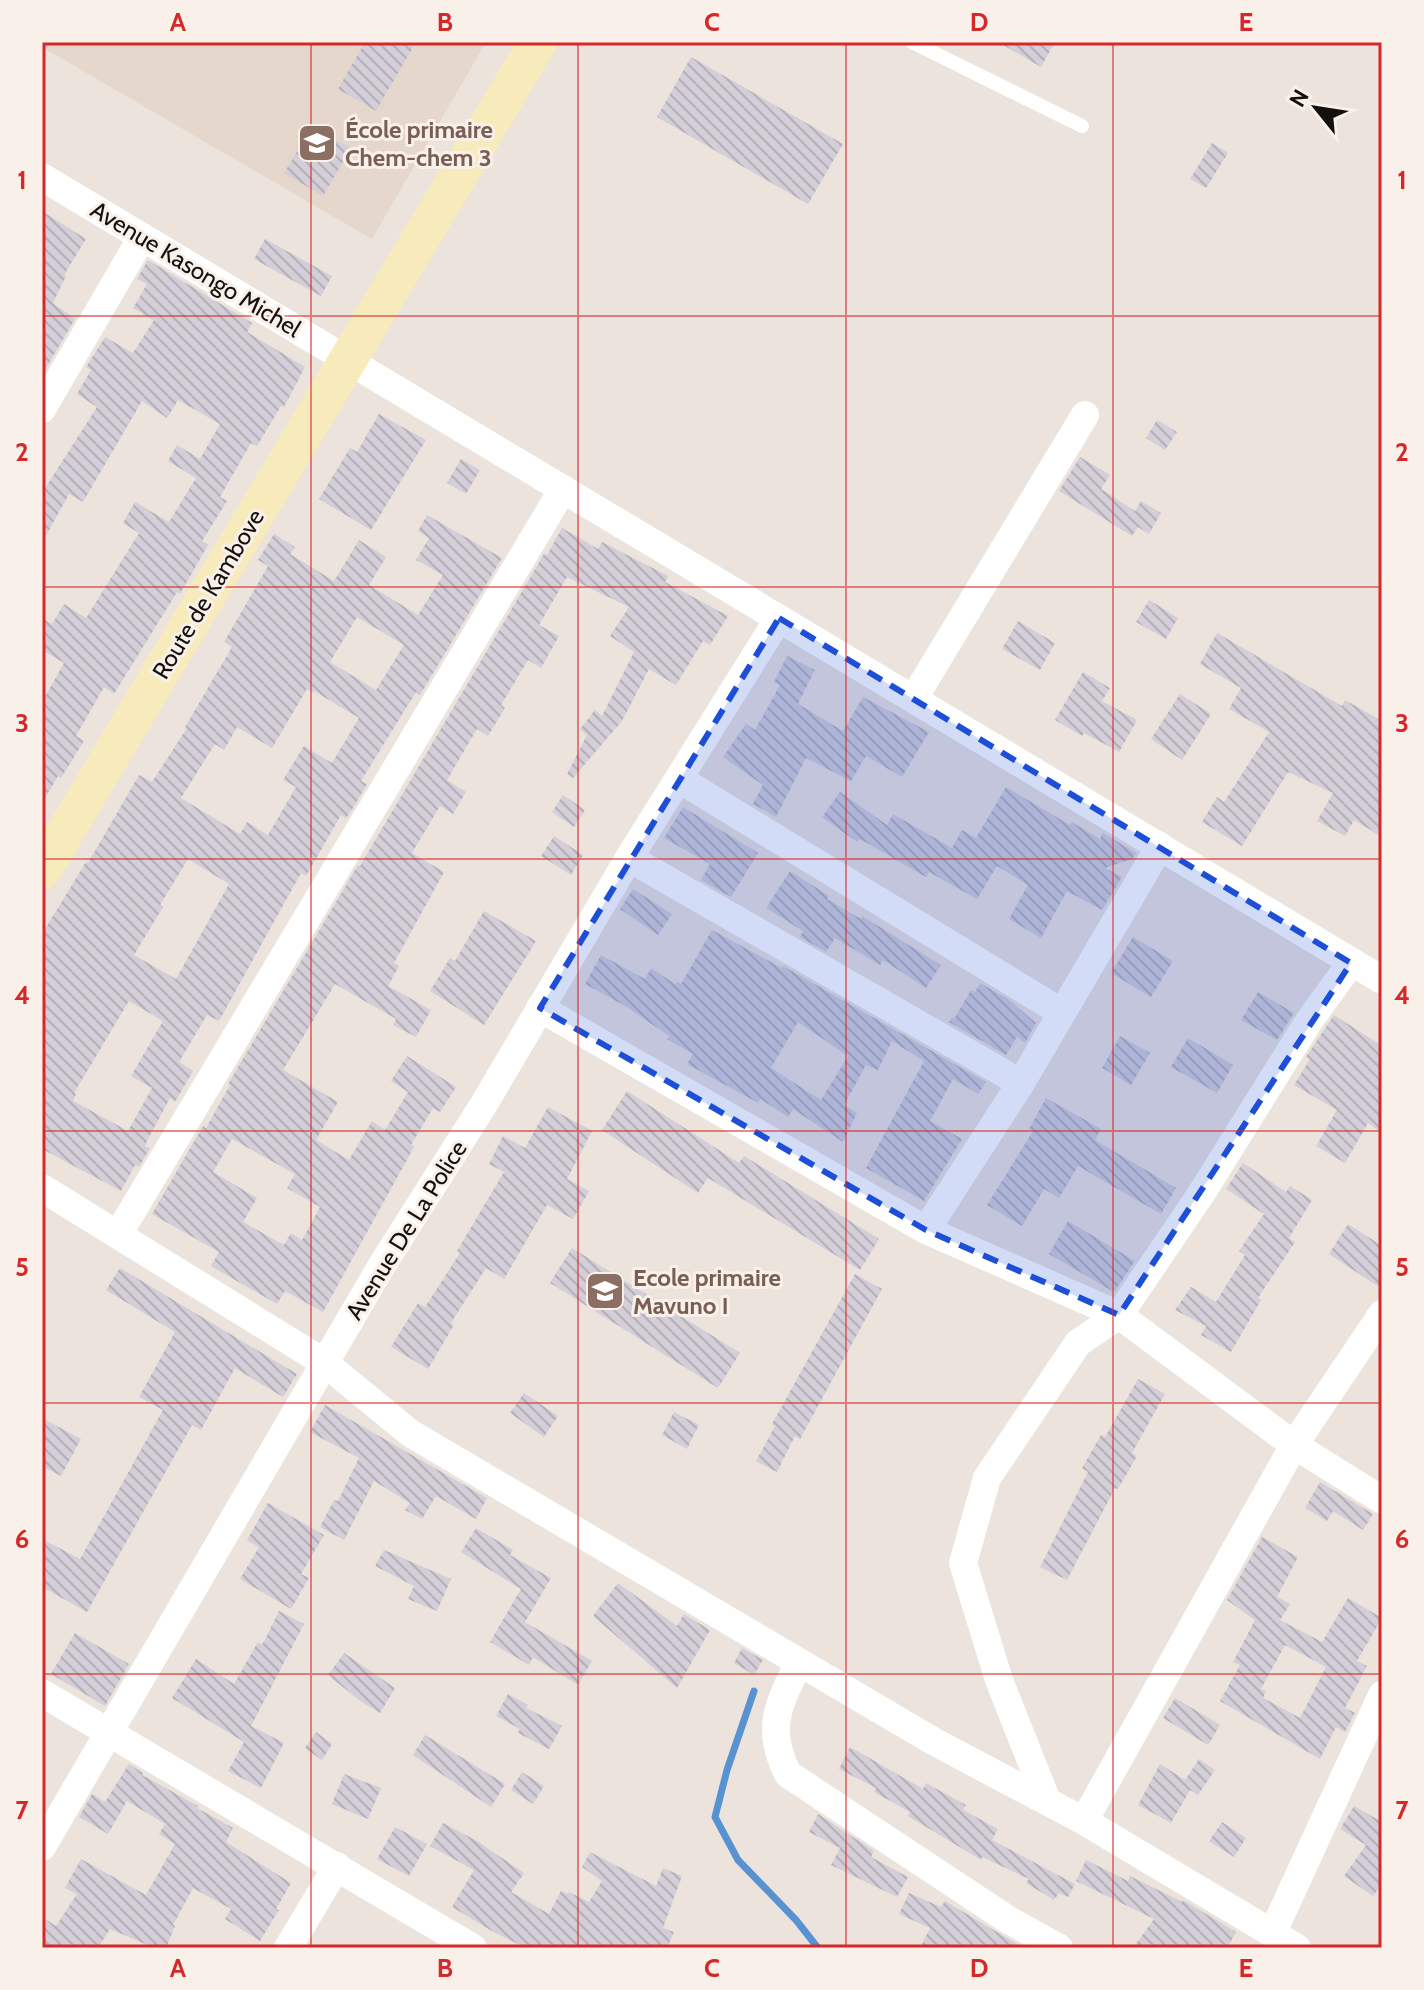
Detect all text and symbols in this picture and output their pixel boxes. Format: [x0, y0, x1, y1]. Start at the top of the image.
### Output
text: A [170, 6, 187, 38]
text: B [437, 6, 453, 38]
text: C [704, 6, 720, 38]
text: D [970, 6, 988, 38]
text: E [1239, 6, 1253, 38]
north arrow [1276, 68, 1356, 148]
text: N [1284, 85, 1315, 112]
place label: École primaire Chem-chem 3 [345, 115, 493, 172]
school or university icon: École primaire Chem-chem 3 [296, 122, 338, 164]
text: 1 [17, 164, 27, 196]
text: 1 [1397, 164, 1407, 196]
street label: Avenue Kasongo Michel [86, 195, 307, 343]
text: 2 [15, 436, 29, 468]
text: 2 [1395, 436, 1409, 468]
street label: Route de Kambove [146, 504, 270, 684]
text: 3 [15, 707, 29, 739]
text: 3 [1395, 707, 1409, 739]
text: 4 [14, 979, 30, 1011]
text: 4 [1394, 979, 1410, 1011]
street label: Avenue De La Police [339, 1135, 473, 1325]
text: 5 [15, 1251, 29, 1283]
text: 5 [1395, 1251, 1409, 1283]
place label: Ecole primaire Mavuno I [633, 1263, 781, 1320]
school or university icon: Ecole primaire Mavuno I [584, 1270, 626, 1312]
text: 6 [15, 1523, 29, 1555]
text: 6 [1395, 1523, 1409, 1555]
text: 7 [15, 1794, 29, 1826]
text: 7 [1395, 1794, 1409, 1826]
text: A [170, 1952, 187, 1984]
text: B [437, 1952, 453, 1984]
text: C [704, 1952, 720, 1984]
text: D [970, 1952, 988, 1984]
text: E [1239, 1952, 1253, 1984]

